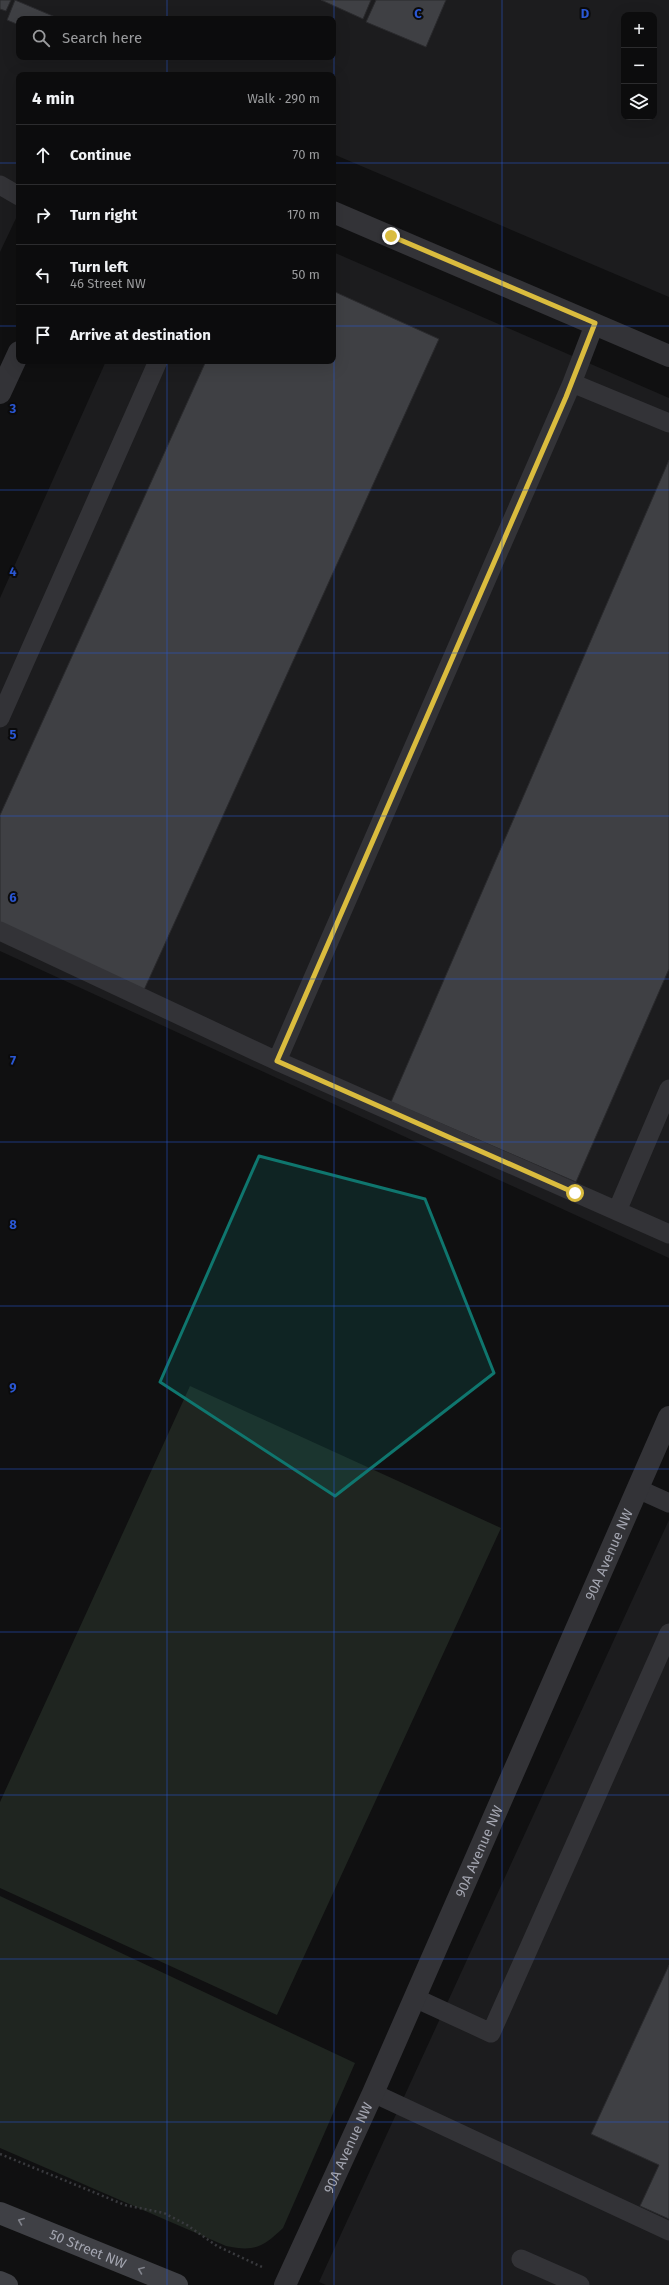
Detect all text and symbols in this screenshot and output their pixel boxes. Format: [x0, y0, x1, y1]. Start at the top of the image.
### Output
text: C [414, 6, 422, 21]
text: D [581, 6, 590, 21]
map controls [621, 12, 657, 120]
button: + [621, 12, 657, 48]
search box [16, 16, 336, 60]
icon: search [30, 27, 52, 49]
text: Search here [62, 29, 142, 47]
button: − [621, 48, 657, 84]
button: layers [621, 84, 657, 120]
text: 4 min [32, 88, 75, 109]
text: Walk · 290 m [247, 91, 320, 106]
icon: ahead [32, 144, 54, 166]
text: Continue [70, 146, 131, 164]
text: 70 m [293, 147, 320, 162]
icon: right [32, 204, 54, 226]
text: Turn right [70, 206, 137, 224]
text: 170 m [287, 207, 320, 222]
route end [382, 227, 400, 245]
text: Turn left [70, 258, 128, 276]
icon: left [32, 264, 54, 286]
text: 50 m [292, 267, 320, 282]
text: 46 Street NW [70, 276, 146, 291]
icon: arrive [32, 324, 54, 346]
text: Arrive at destination [70, 326, 211, 344]
text: 3 [9, 401, 17, 416]
text: 4 [9, 564, 17, 579]
text: 5 [10, 727, 17, 742]
text: 6 [9, 890, 17, 905]
text: 7 [10, 1053, 16, 1068]
route start [566, 1184, 584, 1202]
text: 8 [9, 1217, 17, 1232]
text: 9 [9, 1380, 17, 1395]
street label: 90A Avenue NW [581, 1506, 636, 1603]
street label: 90A Avenue NW [451, 1803, 506, 1900]
street label: 90A Avenue NW [320, 2099, 376, 2196]
one-way arrow [17, 2218, 25, 2226]
street label: 50 Street NW [47, 2226, 129, 2272]
one-way arrow [137, 2267, 144, 2275]

